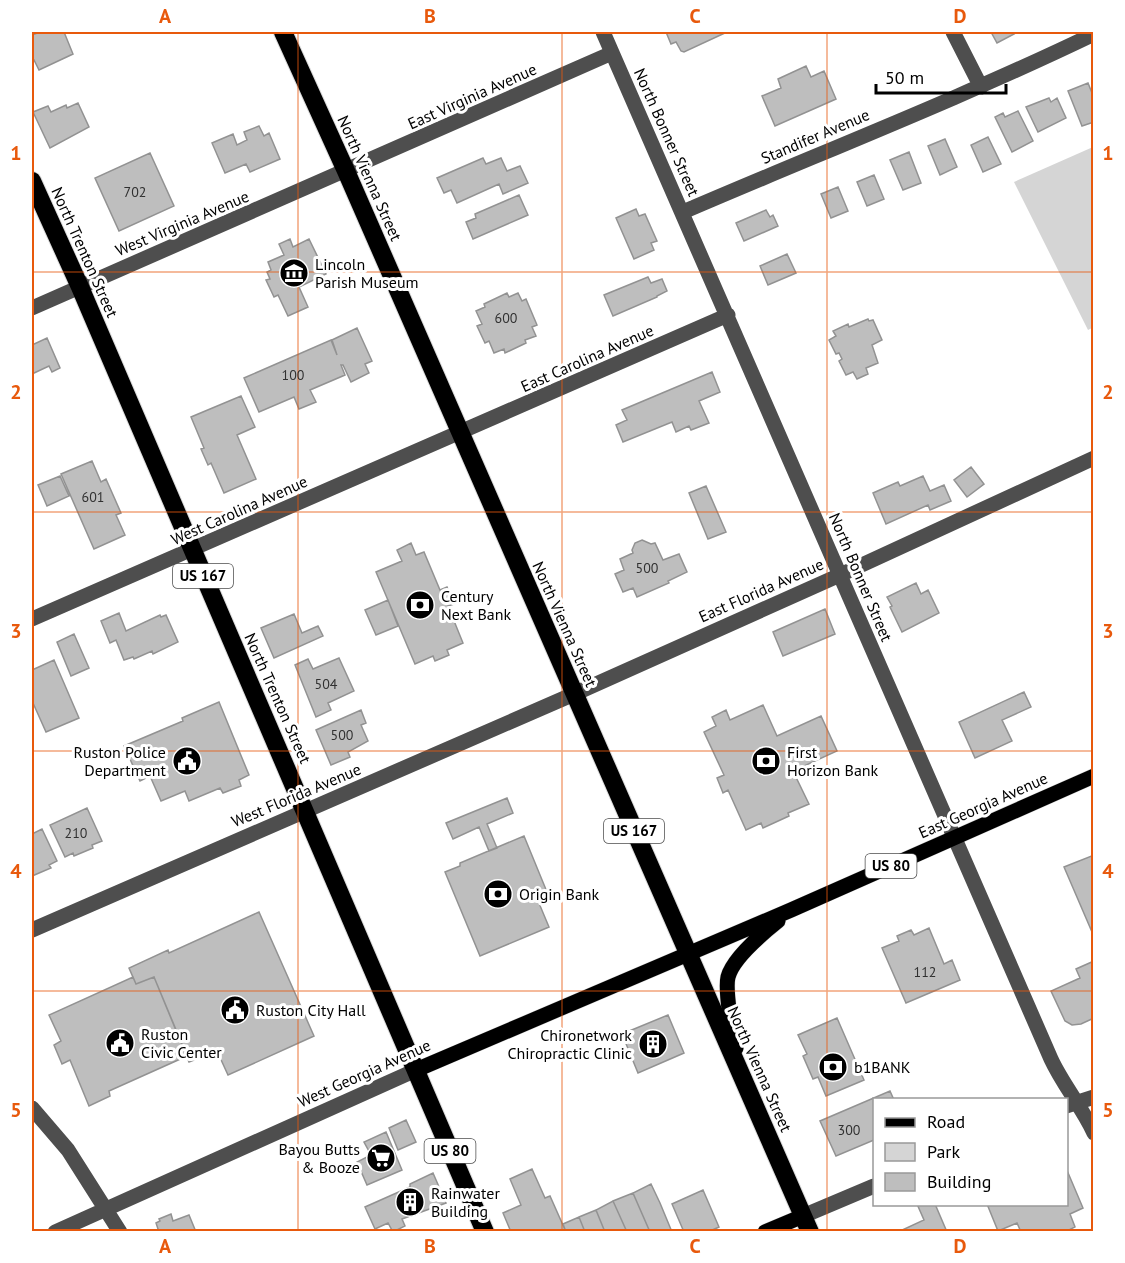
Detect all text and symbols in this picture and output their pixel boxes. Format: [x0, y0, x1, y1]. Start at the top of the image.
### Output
text: A [159, 3, 172, 29]
text: B [424, 3, 436, 29]
text: C [689, 3, 701, 29]
text: D [954, 3, 967, 29]
scale bar [876, 57, 1006, 95]
street label: East Virginia Avenue [404, 59, 540, 133]
street label: North Bonner Street [630, 65, 704, 200]
text: 50 m [885, 66, 924, 89]
street label: Standifer Avenue [758, 104, 872, 168]
street label: North Vienna Street [333, 112, 407, 244]
text: 1 [10, 140, 22, 166]
text: 1 [1102, 140, 1114, 166]
house number: 702 [124, 183, 146, 201]
street label: North Trenton Street [47, 184, 123, 321]
street label: West Virginia Avenue [112, 186, 252, 260]
place label: Lincoln Parish Museum [315, 254, 419, 292]
museum icon: Lincoln Parish Museum [278, 257, 310, 289]
house number: 600 [495, 309, 518, 327]
street label: East Carolina Avenue [518, 320, 656, 396]
house number: 100 [282, 366, 305, 384]
text: 2 [10, 379, 22, 405]
text: 2 [1102, 379, 1114, 405]
street label: West Carolina Avenue [168, 471, 310, 549]
house number: 601 [82, 488, 104, 506]
street label: North Bonner Street [825, 510, 897, 645]
street label: East Florida Avenue [696, 554, 826, 626]
street label: North Vienna Street [528, 558, 602, 690]
house number: 500 [636, 559, 659, 577]
road number: US 167 [173, 564, 233, 588]
place label: Century Next Bank [441, 586, 511, 624]
bank icon: Century Next Bank [404, 589, 436, 621]
text: 3 [10, 618, 22, 644]
text: 3 [1102, 618, 1114, 644]
street label: North Trenton Street [240, 630, 316, 767]
house number: 504 [315, 675, 338, 693]
house number: 500 [331, 726, 354, 744]
place label: Ruston Police Department [74, 742, 167, 780]
place label: First Horizon Bank [787, 742, 879, 780]
public building icon: Ruston Police Department [171, 745, 203, 777]
bank icon: First Horizon Bank [750, 745, 782, 777]
street label: West Florida Avenue [228, 759, 364, 831]
street label: East Georgia Avenue [915, 768, 1051, 842]
road number: US 167 [604, 819, 664, 843]
house number: 210 [65, 824, 88, 842]
road number: US 80 [866, 854, 916, 878]
text: 4 [10, 858, 22, 884]
text: 4 [1102, 858, 1114, 884]
bank icon: Origin Bank [482, 878, 514, 910]
place label: Origin Bank [519, 884, 600, 904]
house number: 112 [914, 963, 936, 981]
public building icon: Ruston City Hall [219, 994, 251, 1026]
place label: Ruston City Hall [256, 1000, 366, 1020]
street label: North Vienna Street [723, 1003, 797, 1135]
place label: Ruston Civic Center [141, 1024, 222, 1062]
place label: Chironetwork Chiropractic Clinic [507, 1025, 632, 1063]
public building icon: Ruston Civic Center [104, 1027, 136, 1059]
building icon: Chironetwork Chiropractic Clinic [637, 1028, 669, 1060]
street label: West Georgia Avenue [294, 1035, 434, 1111]
bank icon: b1BANK [817, 1051, 849, 1083]
place label: b1BANK [854, 1057, 911, 1077]
text: 5 [10, 1097, 22, 1123]
text: 5 [1102, 1097, 1114, 1123]
legend [873, 1098, 1068, 1206]
text: Road [927, 1110, 965, 1133]
house number: 300 [838, 1121, 861, 1139]
place label: Bayou Butts & Booze [278, 1139, 360, 1177]
road number: US 80 [424, 1139, 476, 1163]
text: Park [927, 1140, 960, 1163]
supermarket icon: Bayou Butts & Booze [365, 1142, 397, 1174]
text: Building [927, 1170, 991, 1193]
place label: Rainwater Building [431, 1183, 500, 1221]
building icon: Rainwater Building [394, 1186, 426, 1218]
text: A [159, 1233, 172, 1259]
text: B [424, 1233, 436, 1259]
text: C [689, 1233, 701, 1259]
text: D [954, 1233, 967, 1259]

